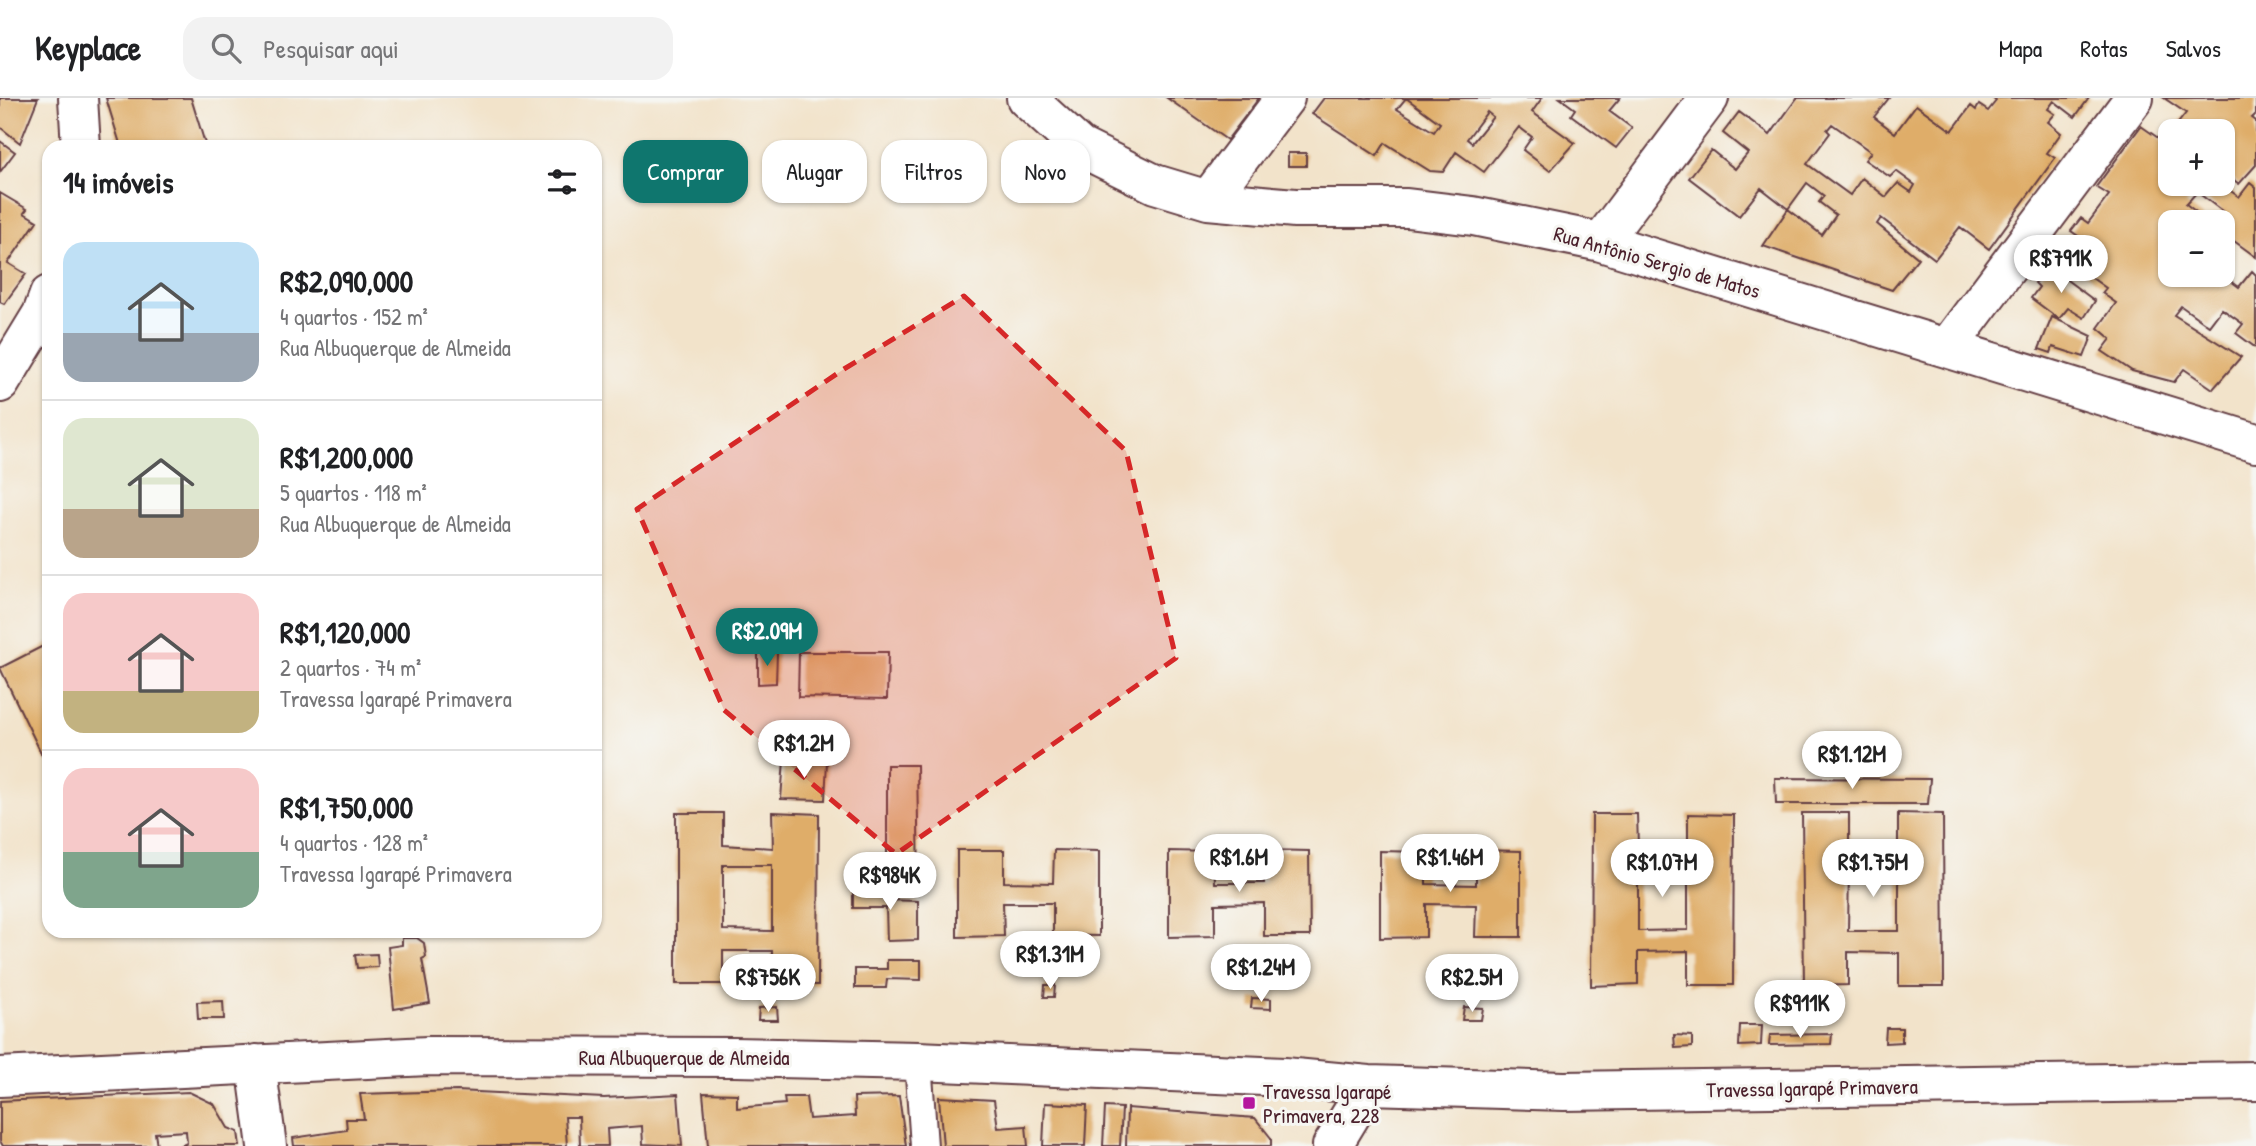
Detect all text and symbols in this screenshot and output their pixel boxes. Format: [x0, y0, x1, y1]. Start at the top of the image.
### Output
search box [183, 17, 673, 80]
text: Keyplace [35, 26, 141, 70]
icon: search [207, 29, 245, 67]
text: Pesquisar aqui [263, 31, 399, 66]
text: Mapa [1999, 32, 2042, 64]
text: Rotas [2080, 32, 2128, 64]
text: Salvos [2166, 32, 2221, 64]
map controls [2158, 119, 2235, 287]
button: + [2158, 119, 2235, 196]
chip: Comprar [623, 140, 748, 203]
chip: Alugar [762, 140, 867, 203]
chip: Filtros [881, 140, 987, 203]
chip: Novo [1001, 140, 1090, 203]
text: 14 imóveis [63, 162, 173, 202]
icon: filters [543, 163, 581, 201]
button: − [2158, 210, 2235, 287]
street label: Rua Antônio Sergio de Matos [1551, 219, 1763, 305]
pin: R$791K [2004, 236, 2118, 295]
text: R$791K [2030, 242, 2092, 273]
text: R$2,090,000 [280, 261, 413, 301]
icon: home [119, 270, 203, 354]
text: 4 quartos · 152 m² [280, 301, 428, 332]
text: Rua Albuquerque de Almeida [280, 332, 511, 363]
text: R$1,200,000 [280, 437, 413, 477]
icon: home [119, 446, 203, 530]
text: 5 quartos · 118 m² [280, 477, 427, 508]
text: Rua Albuquerque de Almeida [280, 508, 511, 539]
pin: R$2.09M [702, 608, 832, 668]
text: R$1,120,000 [280, 612, 411, 652]
text: R$2.09M [732, 615, 802, 646]
icon: home [119, 621, 203, 705]
text: 2 quartos · 74 m² [280, 652, 421, 683]
text: Travessa Igarapé Primavera [280, 683, 512, 714]
pin: R$1.2M [747, 720, 861, 780]
text: R$1.2M [774, 727, 834, 758]
pin: R$1.12M [1787, 732, 1917, 791]
text: R$1.12M [1818, 738, 1886, 769]
text: R$1,750,000 [280, 787, 413, 827]
icon: home [119, 796, 203, 880]
text: 4 quartos · 128 m² [280, 827, 428, 858]
pin: R$1.6M [1182, 834, 1296, 894]
pin: R$1.46M [1385, 834, 1515, 894]
pin: R$1.07M [1597, 840, 1727, 899]
pin: R$1.75M [1808, 840, 1938, 899]
text: R$1.6M [1210, 841, 1268, 872]
text: R$1.46M [1417, 841, 1483, 872]
text: R$1.07M [1627, 846, 1697, 877]
text: R$1.75M [1838, 846, 1908, 877]
pin: R$984K [833, 852, 947, 912]
text: Travessa Igarapé Primavera [280, 858, 512, 889]
text: R$984K [859, 859, 921, 890]
pin: R$1.31M [985, 932, 1115, 991]
text: R$1.31M [1016, 938, 1084, 969]
pin: R$1.24M [1196, 944, 1326, 1004]
text: R$1.24M [1227, 951, 1295, 982]
pin: R$756K [711, 954, 825, 1014]
pin: R$2.5M [1415, 954, 1529, 1014]
text: R$756K [736, 961, 800, 992]
text: R$2.5M [1441, 961, 1503, 992]
pin: R$911K [1743, 981, 1857, 1040]
text: R$911K [1770, 987, 1830, 1018]
street label: Rua Albuquerque de Almeida [579, 1043, 789, 1072]
street label: Travessa Igarapé Primavera [1706, 1072, 1918, 1104]
place label: Travessa Igarapé Primavera, 228 [1263, 1077, 1391, 1130]
marker: Travessa Igarapé Primavera, 228 [1241, 1095, 1257, 1111]

